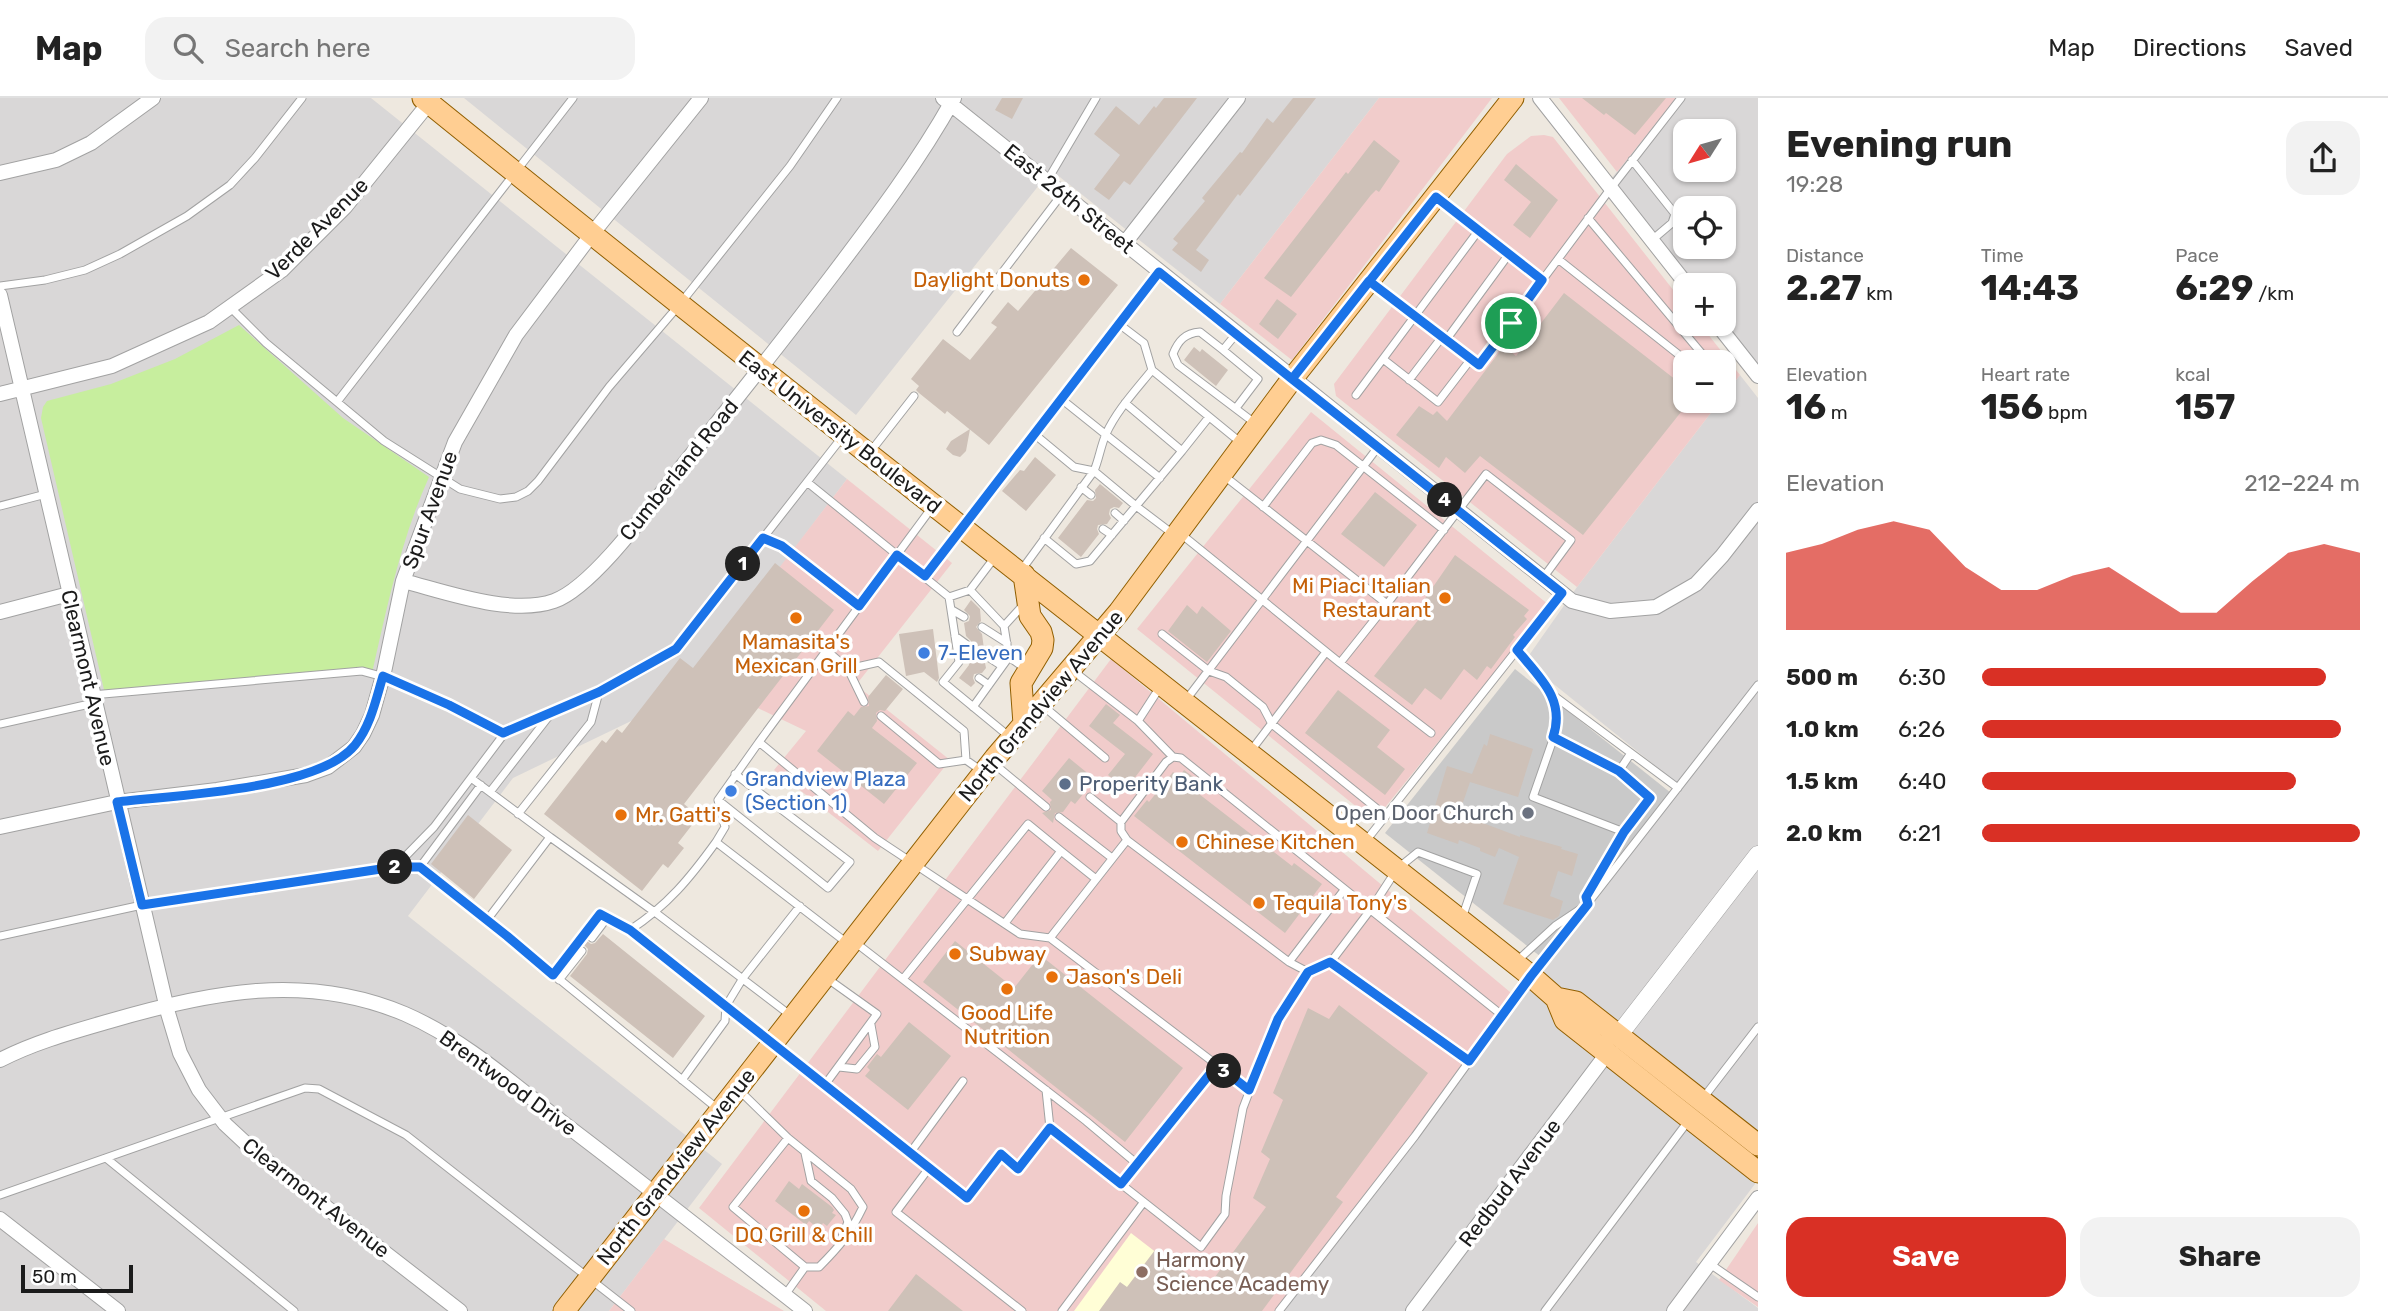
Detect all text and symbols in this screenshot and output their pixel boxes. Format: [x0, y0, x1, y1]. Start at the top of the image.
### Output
search box [145, 17, 635, 80]
text: Map [35, 29, 103, 68]
icon: search [169, 29, 207, 67]
text: Search here [225, 33, 370, 64]
text: Map [2048, 34, 2095, 62]
text: Directions [2133, 34, 2246, 62]
text: Saved [2284, 34, 2353, 62]
north arrow [1673, 119, 1736, 182]
map controls [1673, 119, 1736, 413]
text: Evening run [1786, 121, 2012, 167]
button: share [2286, 121, 2360, 195]
street label: East 26th Street [999, 138, 1139, 259]
text: 19:28 [1786, 170, 1844, 198]
street label: Verde Avenue [260, 172, 373, 285]
button: locate [1673, 196, 1736, 259]
text: Distance [1786, 244, 1864, 267]
text: Time [1981, 244, 2024, 267]
text: Pace [2175, 244, 2219, 267]
place label: Daylight Donuts [913, 267, 1070, 292]
text: 2.27 [1786, 267, 1862, 309]
text: 14:43 [1981, 267, 2079, 309]
text: 6:29 [2175, 267, 2254, 309]
marker: Daylight Donuts [1076, 272, 1092, 288]
button: + [1673, 273, 1736, 336]
text: km [1862, 282, 1893, 305]
text: /km [2254, 282, 2294, 305]
pin [1481, 293, 1541, 353]
icon: arrive [1492, 304, 1530, 342]
street label: East University Boulevard [734, 345, 947, 519]
button: − [1673, 350, 1736, 413]
text: Elevation [1786, 363, 1867, 386]
text: Heart rate [1981, 363, 2070, 386]
text: kcal [2175, 363, 2210, 386]
text: 16 [1786, 386, 1826, 428]
text: 156 [1981, 386, 2043, 428]
text: 157 [2175, 386, 2235, 428]
street label: Cumberland Road [614, 394, 743, 545]
text: m [1826, 401, 1848, 424]
text: bpm [2043, 401, 2088, 424]
street label: Spur Avenue [397, 447, 462, 572]
text: Elevation [1786, 469, 1885, 497]
text: 212–224 m [2244, 469, 2360, 497]
pin: 4 [1428, 482, 1462, 518]
text: 4 [1438, 488, 1451, 511]
pin: 1 [726, 546, 760, 582]
text: 1 [738, 552, 747, 575]
place label: Mi Piaci Italian Restaurant [1292, 573, 1431, 622]
street label: Clearmont Avenue [56, 587, 121, 768]
marker: Mi Piaci Italian Restaurant [1437, 590, 1453, 606]
street label: North Grandview Avenue [953, 605, 1128, 807]
marker: Mamasita's Mexican Grill [788, 610, 804, 626]
place label: Mamasita's Mexican Grill [734, 629, 858, 678]
place label: 7-Eleven [938, 640, 1023, 665]
marker: 7-Eleven [916, 645, 932, 661]
text: 500 m [1786, 663, 1858, 691]
text: 6:30 [1898, 663, 1946, 691]
text: 1.0 km [1786, 715, 1859, 743]
text: 6:26 [1898, 715, 1945, 743]
place label: Grandview Plaza (Section 1) [745, 766, 906, 815]
text: 1.5 km [1786, 767, 1858, 795]
text: 6:40 [1898, 767, 1947, 795]
place label: Properity Bank [1079, 771, 1223, 796]
marker: Properity Bank [1057, 776, 1073, 792]
marker: Grandview Plaza (Section 1) [723, 783, 739, 799]
place label: Open Door Church [1335, 800, 1514, 825]
place label: Mr. Gatti's [635, 802, 731, 827]
marker: Open Door Church [1520, 805, 1536, 821]
marker: Mr. Gatti's [613, 807, 629, 823]
text: 2.0 km [1786, 819, 1862, 847]
text: 6:21 [1898, 819, 1941, 847]
place label: Chinese Kitchen [1196, 829, 1355, 854]
marker: Chinese Kitchen [1174, 834, 1190, 850]
pin: 2 [378, 850, 412, 884]
text: 2 [388, 855, 401, 878]
place label: Tequila Tony's [1273, 890, 1407, 915]
marker: Tequila Tony's [1251, 895, 1267, 911]
place label: Subway [969, 941, 1047, 966]
marker: Subway [947, 946, 963, 962]
place label: Jason's Deli [1066, 964, 1182, 989]
marker: Jason's Deli [1044, 969, 1060, 985]
marker: Good Life Nutrition [999, 981, 1015, 997]
place label: Good Life Nutrition [961, 1000, 1053, 1049]
street label: Brentwood Drive [435, 1025, 582, 1141]
pin: 3 [1206, 1054, 1242, 1088]
text: 3 [1217, 1059, 1230, 1082]
street label: North Grandview Avenue [591, 1063, 760, 1270]
street label: Redbud Avenue [1453, 1114, 1566, 1252]
street label: Clearmont Avenue [238, 1132, 395, 1263]
marker: DQ Grill & Chill [796, 1203, 812, 1219]
button: Save [1786, 1217, 2066, 1297]
button: Share [2080, 1217, 2360, 1297]
place label: DQ Grill & Chill [735, 1222, 873, 1247]
place label: Harmony Science Academy [1156, 1247, 1330, 1296]
scale bar [21, 1262, 133, 1294]
marker: Harmony Science Academy [1134, 1264, 1150, 1280]
text: 50 m [32, 1265, 77, 1288]

